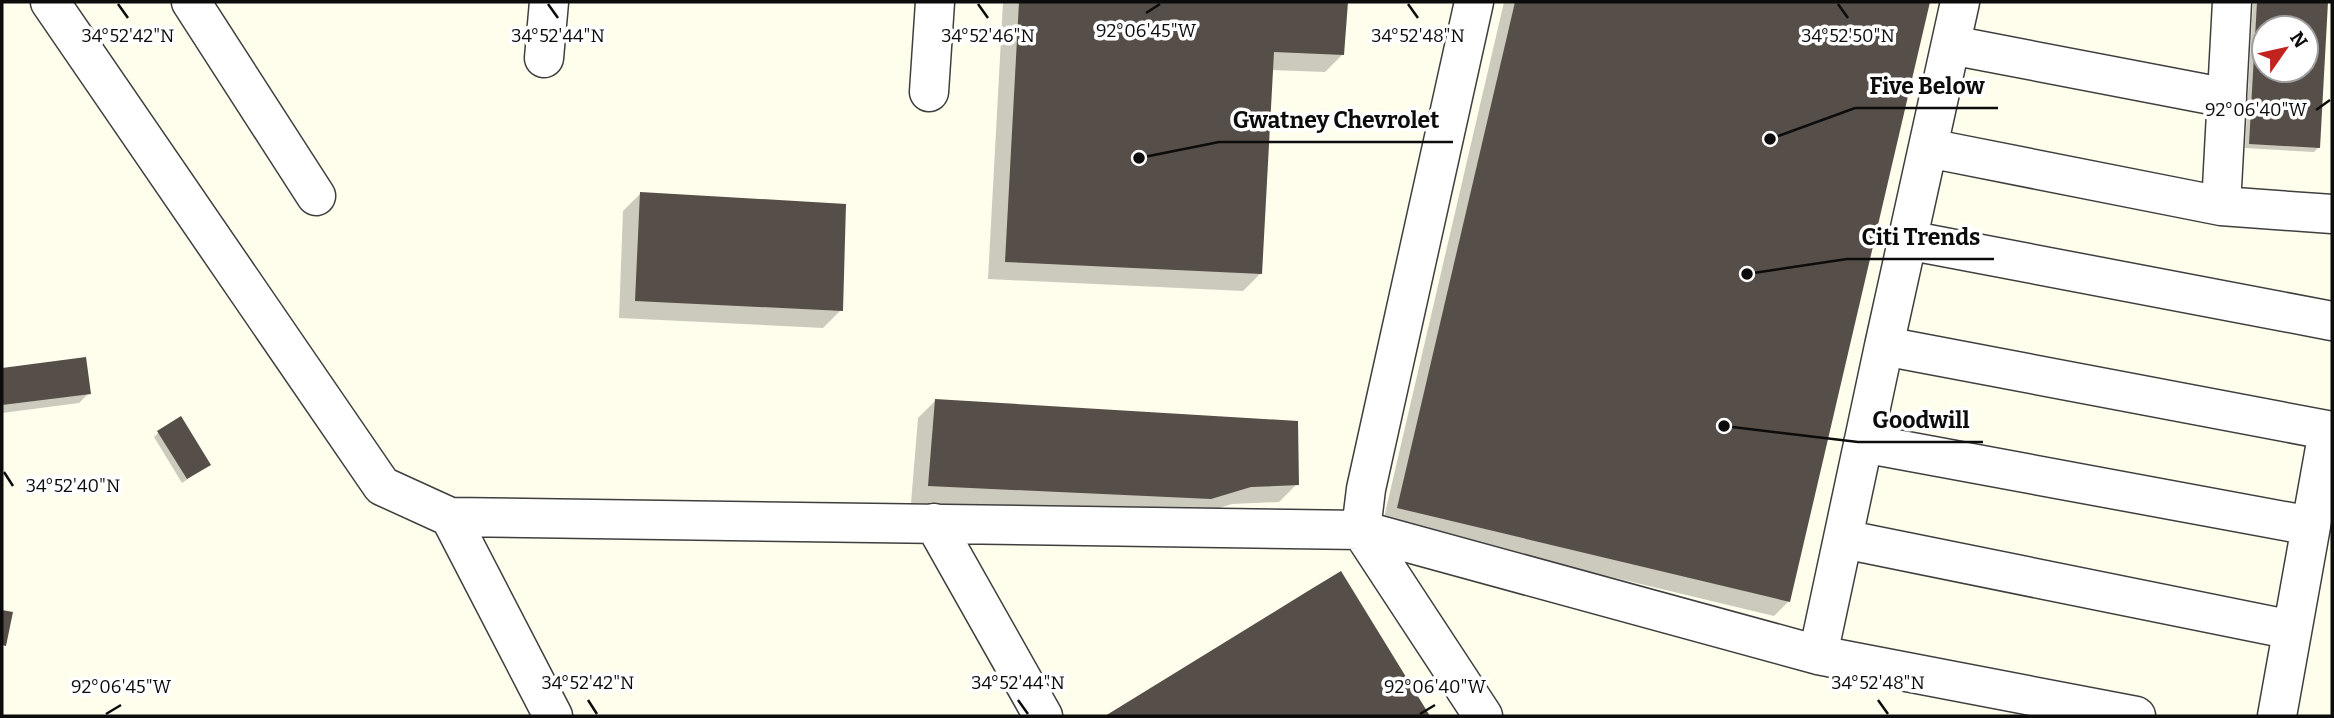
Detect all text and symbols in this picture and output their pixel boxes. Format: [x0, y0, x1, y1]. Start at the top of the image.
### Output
north arrow [2250, 14, 2320, 84]
text: 92°06'45"W [1096, 20, 1197, 42]
text: 34°52'42"N [82, 25, 174, 47]
text: 34°52'44"N [511, 25, 605, 47]
text: 34°52'46"N [941, 25, 1035, 47]
text: 34°52'48"N [1371, 25, 1465, 47]
text: 34°52'50"N [1801, 25, 1895, 47]
text: N [2285, 27, 2312, 53]
callout: Five Below [1855, 64, 1998, 108]
text: Five Below [1869, 72, 1985, 100]
callout: Gwatney Chevrolet [1219, 98, 1453, 142]
text: 92°06'40"W [2205, 99, 2308, 121]
text: Gwatney Chevrolet [1233, 106, 1439, 134]
callout: Citi Trends [1847, 215, 1994, 259]
text: Citi Trends [1862, 223, 1980, 251]
callout: Goodwill [1858, 398, 1983, 442]
text: Goodwill [1872, 406, 1970, 434]
text: 34°52'40"N [26, 475, 120, 497]
text: 34°52'42"N [542, 672, 634, 694]
text: 34°52'44"N [971, 672, 1065, 694]
text: 34°52'48"N [1831, 672, 1925, 694]
text: 92°06'45"W [71, 676, 172, 698]
text: 92°06'40"W [1384, 676, 1487, 698]

